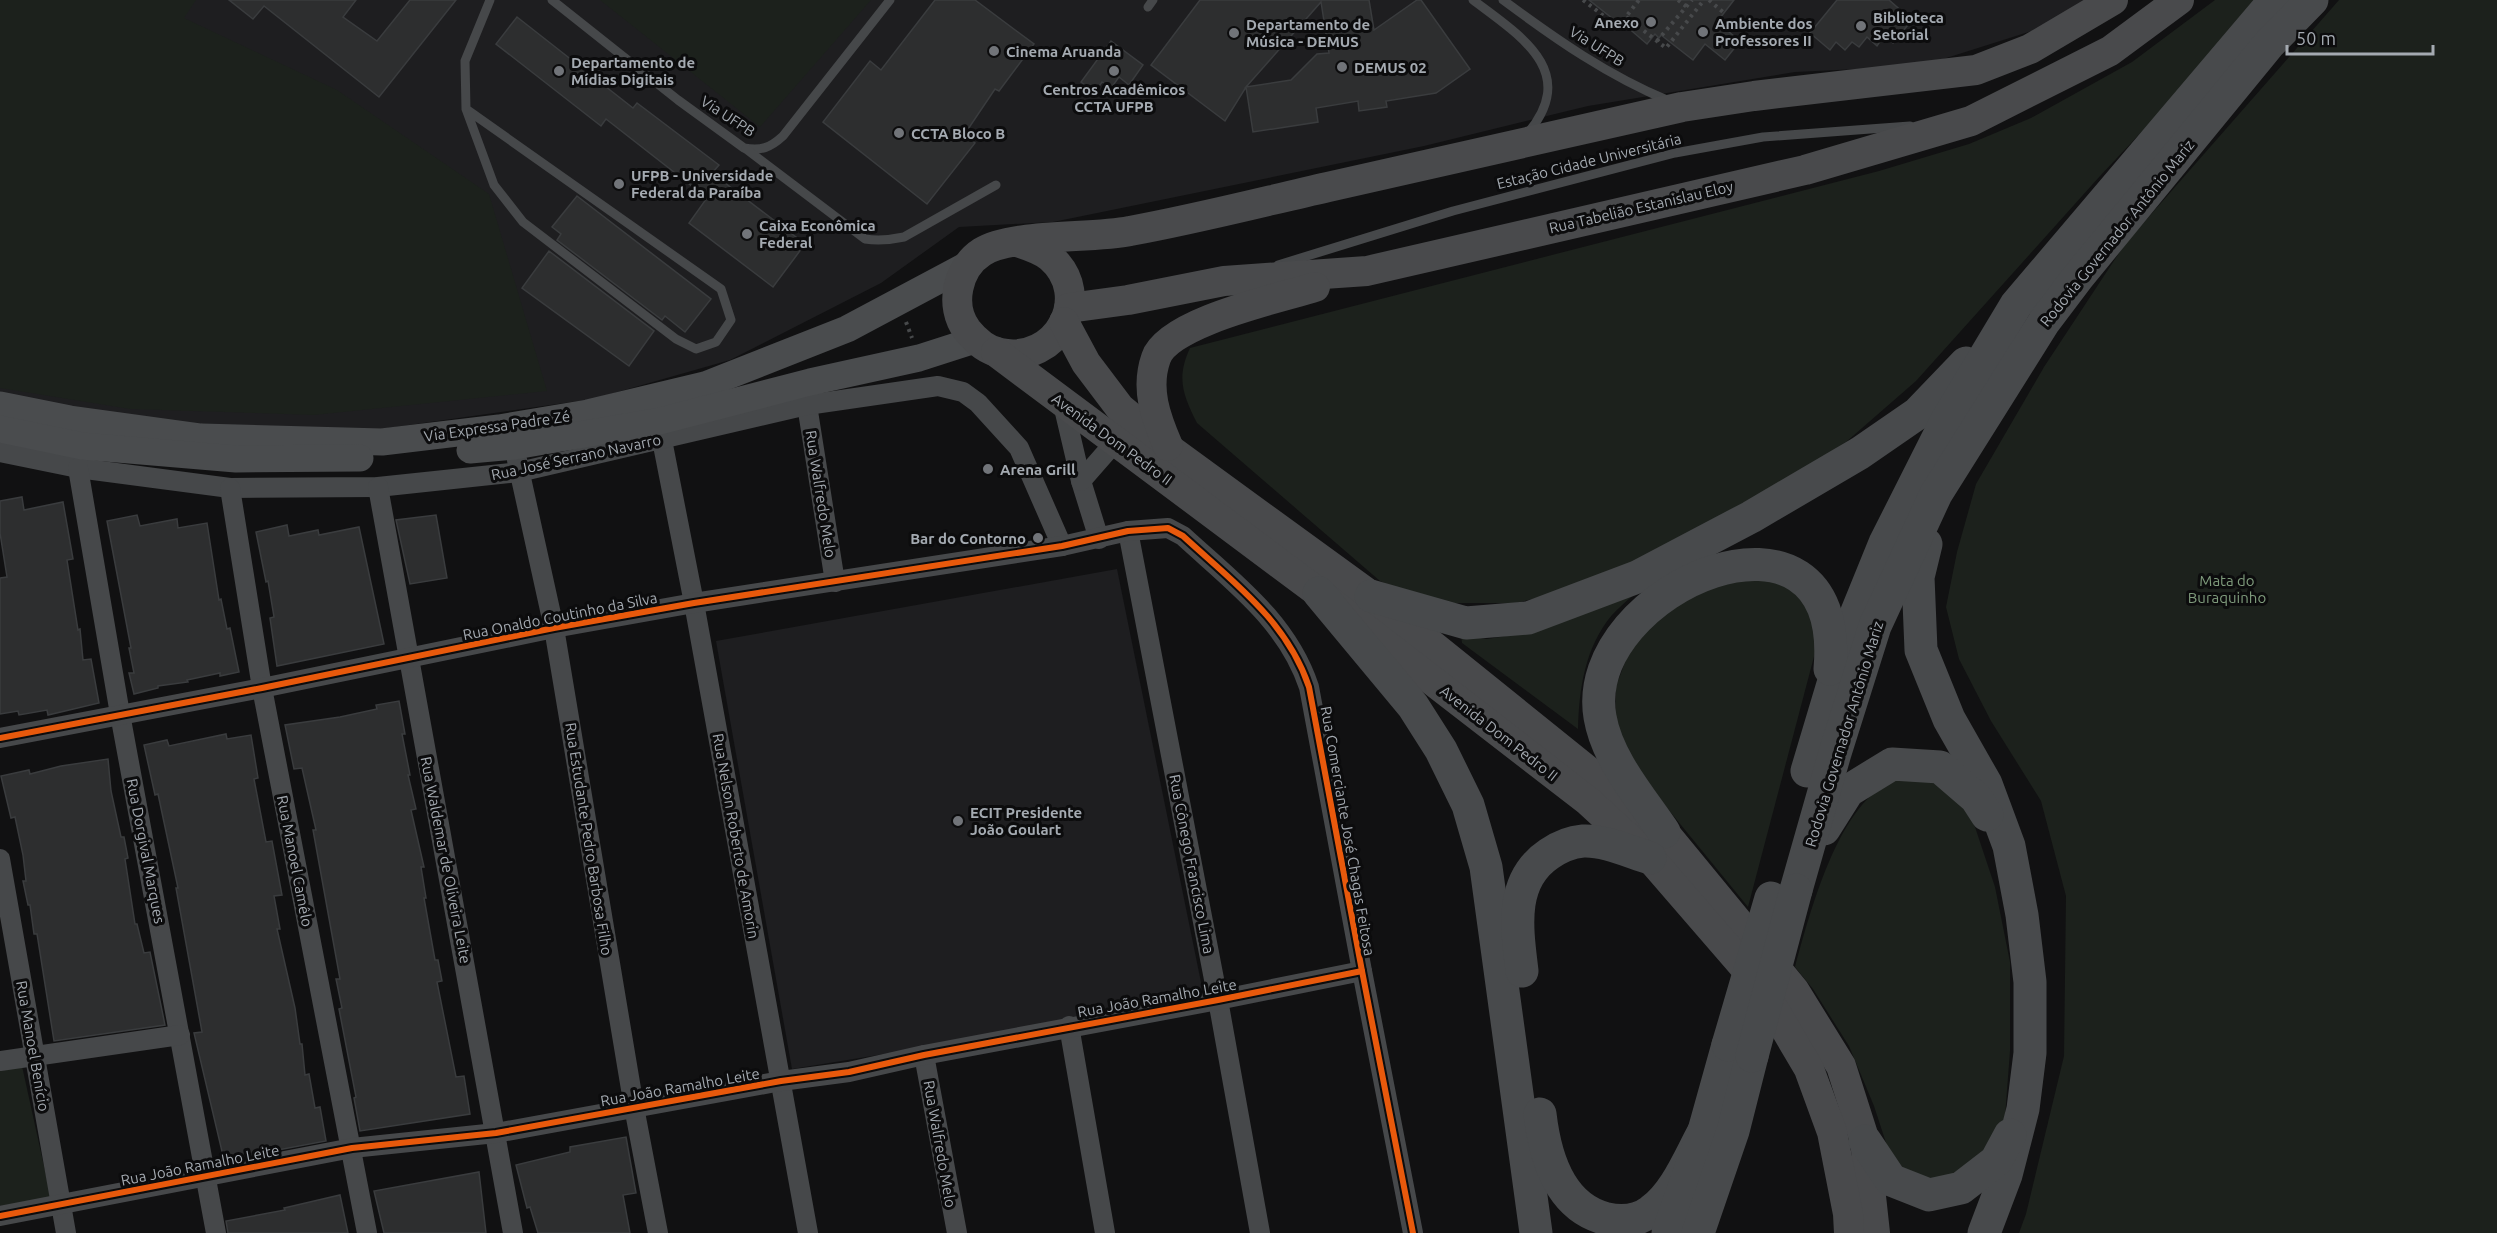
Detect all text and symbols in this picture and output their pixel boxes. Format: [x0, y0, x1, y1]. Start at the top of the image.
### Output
place label: Biblioteca Setorial [1873, 9, 1944, 43]
place label: Anexo [1594, 14, 1639, 31]
marker: Anexo [1644, 15, 1658, 29]
place label: Ambiente dos Professores II [1715, 15, 1813, 49]
place label: Departamento de Música - DEMUS [1246, 16, 1370, 50]
scale bar [2287, 18, 2432, 56]
marker: Biblioteca Setorial [1854, 19, 1868, 33]
street label: Via UFPB [1566, 23, 1628, 69]
marker: Ambiente dos Professores II [1696, 25, 1710, 39]
marker: Departamento de Música - DEMUS [1227, 26, 1241, 40]
text: 50 m [2296, 28, 2336, 48]
place label: Cinema Aruanda [1006, 43, 1121, 60]
marker: Cinema Aruanda [987, 44, 1001, 58]
place label: Departamento de Mídias Digitais [571, 54, 695, 88]
place label: DEMUS 02 [1354, 59, 1427, 76]
marker: DEMUS 02 [1335, 60, 1349, 74]
marker: Departamento de Mídias Digitais [552, 64, 566, 78]
marker: Centros Acadêmicos CCTA UFPB [1107, 64, 1121, 78]
place label: Centros Acadêmicos CCTA UFPB [1043, 81, 1185, 115]
street label: Via UFPB [698, 92, 758, 140]
place label: CCTA Bloco B [911, 125, 1005, 142]
marker: CCTA Bloco B [892, 126, 906, 140]
street label: Estação Cidade Universitária [1495, 130, 1683, 192]
street label: Rodovia Governador Antônio Mariz [2036, 136, 2198, 330]
place label: UFPB - Universidade Federal da Paraíba [631, 167, 773, 201]
marker: UFPB - Universidade Federal da Paraíba [612, 177, 626, 191]
street label: Rua Tabelião Estanislau Eloy [1547, 178, 1735, 236]
place label: Caixa Econômica Federal [759, 217, 876, 251]
marker: Caixa Econômica Federal [740, 227, 754, 241]
street label: Avenida Dom Pedro II [1049, 390, 1175, 488]
street label: Via Expressa Padre Zé [423, 407, 571, 445]
street label: Rua Walfredo Melo [803, 429, 839, 559]
street label: Rua José Serrano Navarro [490, 431, 662, 483]
place label: Arena Grill [1000, 461, 1076, 478]
marker: Arena Grill [981, 462, 995, 476]
place label: Bar do Contorno [910, 530, 1026, 547]
marker: Bar do Contorno [1031, 531, 1045, 545]
park label: Mata do Buraquinho [2188, 572, 2266, 606]
street label: Rua Onaldo Coutinho da Silva [461, 589, 659, 643]
street label: Rodovia Governador Antônio Mariz [1802, 619, 1887, 849]
street label: Avenida Dom Pedro II [1437, 682, 1561, 784]
street label: Rua Comerciante José Chagas Feitosa [1318, 705, 1378, 957]
street label: Rua Estudante Pedro Barbosa Filho [562, 721, 616, 957]
street label: Rua Nelson Roberto de Amorin [710, 732, 762, 940]
street label: Rua Waldemar de Oliveira Leite [418, 755, 474, 965]
street label: Rua Cônego Francisco Lima [1166, 773, 1218, 955]
street label: Rua Dorgival Marques [124, 777, 168, 925]
street label: Rua Manoel Camêlo [274, 794, 316, 928]
place label: ECIT Presidente João Goulart [970, 804, 1082, 838]
marker: ECIT Presidente João Goulart [951, 814, 965, 828]
street label: Rua João Ramalho Leite [1076, 976, 1238, 1020]
street label: Rua Manoel Benício [13, 979, 53, 1113]
street label: Rua João Ramalho Leite [599, 1065, 761, 1109]
street label: Rua Walfredo Melo [920, 1079, 960, 1209]
street label: Rua João Ramalho Leite [119, 1141, 281, 1189]

